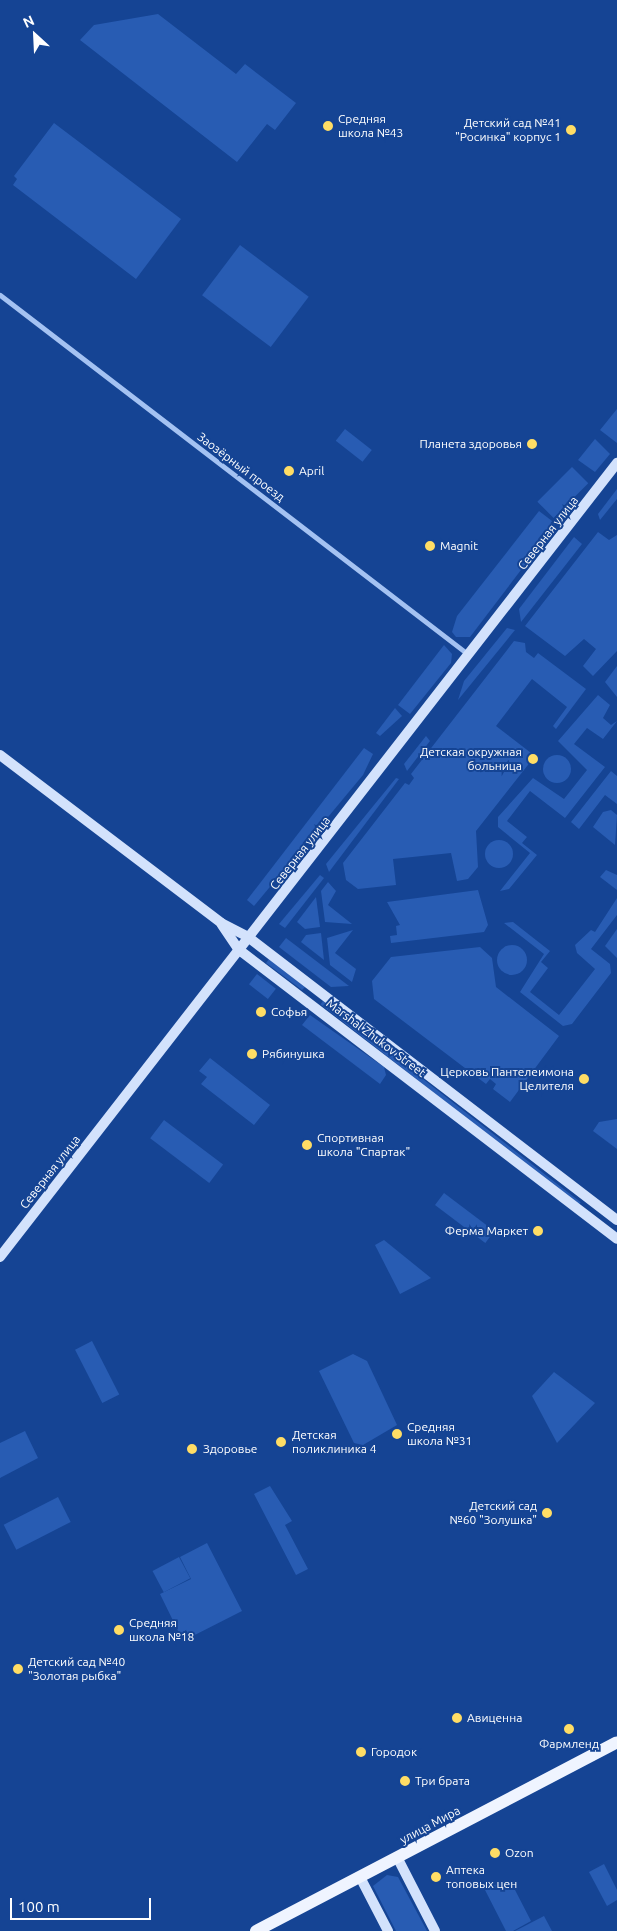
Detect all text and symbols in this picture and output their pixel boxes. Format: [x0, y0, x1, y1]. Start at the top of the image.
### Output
north arrow [10, 10, 60, 60]
text: N [21, 12, 37, 31]
place label: Средняя школа №43 [338, 112, 403, 140]
place label: Детский сад №41 "Росинка" корпус 1 [455, 116, 561, 144]
marker: Средняя школа №43 [322, 120, 334, 132]
marker: Детский сад №41 "Росинка" корпус 1 [565, 124, 577, 136]
street label: Заозёрный проезд [195, 430, 287, 504]
place label: Планета здоровья [420, 437, 522, 451]
marker: Планета здоровья [526, 438, 538, 450]
place label: April [299, 464, 324, 478]
marker: April [283, 465, 295, 477]
street label: Северная улица [515, 493, 581, 573]
place label: Magnit [440, 539, 478, 553]
marker: Magnit [424, 540, 436, 552]
place label: Детская окружная больница [420, 745, 522, 773]
marker: Детская окружная больница [526, 752, 540, 766]
street label: Северная улица [267, 813, 333, 893]
street label: Marshal Zhukov Street [323, 996, 429, 1080]
place label: Софья [271, 1005, 307, 1019]
marker: Софья [255, 1006, 267, 1018]
place label: Рябинушка [262, 1047, 325, 1061]
marker: Рябинушка [246, 1048, 258, 1060]
place label: Церковь Пантелеимона Целителя [440, 1065, 574, 1093]
marker: Церковь Пантелеимона Целителя [578, 1073, 590, 1085]
place label: Спортивная школа "Спартак" [317, 1131, 410, 1159]
street label: Северная улица [17, 1132, 83, 1212]
marker: Спортивная школа "Спартак" [301, 1139, 313, 1151]
place label: Ферма Маркет [445, 1224, 528, 1238]
marker: Ферма Маркет [532, 1225, 544, 1237]
place label: Средняя школа №31 [407, 1420, 472, 1448]
place label: Детская поликлиника 4 [292, 1428, 377, 1456]
marker: Средняя школа №31 [391, 1428, 403, 1440]
marker: Детская поликлиника 4 [274, 1435, 288, 1449]
marker: Здоровье [185, 1442, 199, 1456]
place label: Здоровье [203, 1442, 257, 1456]
place label: Детский сад №60 "Золушка" [449, 1499, 537, 1527]
marker: Детский сад №60 "Золушка" [541, 1507, 553, 1519]
place label: Средняя школа №18 [129, 1616, 194, 1644]
marker: Средняя школа №18 [113, 1624, 125, 1636]
place label: Детский сад №40 "Золотая рыбка" [28, 1655, 125, 1683]
marker: Детский сад №40 "Золотая рыбка" [12, 1663, 24, 1675]
place label: Авиценна [467, 1711, 522, 1725]
marker: Авиценна [451, 1712, 463, 1724]
marker: Фармленд [563, 1723, 575, 1735]
place label: Фармленд [539, 1737, 599, 1751]
place label: Городок [371, 1745, 417, 1759]
marker: Городок [355, 1746, 367, 1758]
place label: Три брата [415, 1774, 470, 1788]
marker: Три брата [399, 1775, 411, 1787]
street label: улица Мира [397, 1803, 463, 1847]
place label: Ozon [505, 1846, 534, 1860]
marker: Ozon [489, 1847, 501, 1859]
place label: Аптека топовых цен [446, 1863, 517, 1891]
marker: Аптека топовых цен [430, 1871, 442, 1883]
scale bar [12, 1888, 154, 1920]
text: 100 m [18, 1898, 60, 1915]

